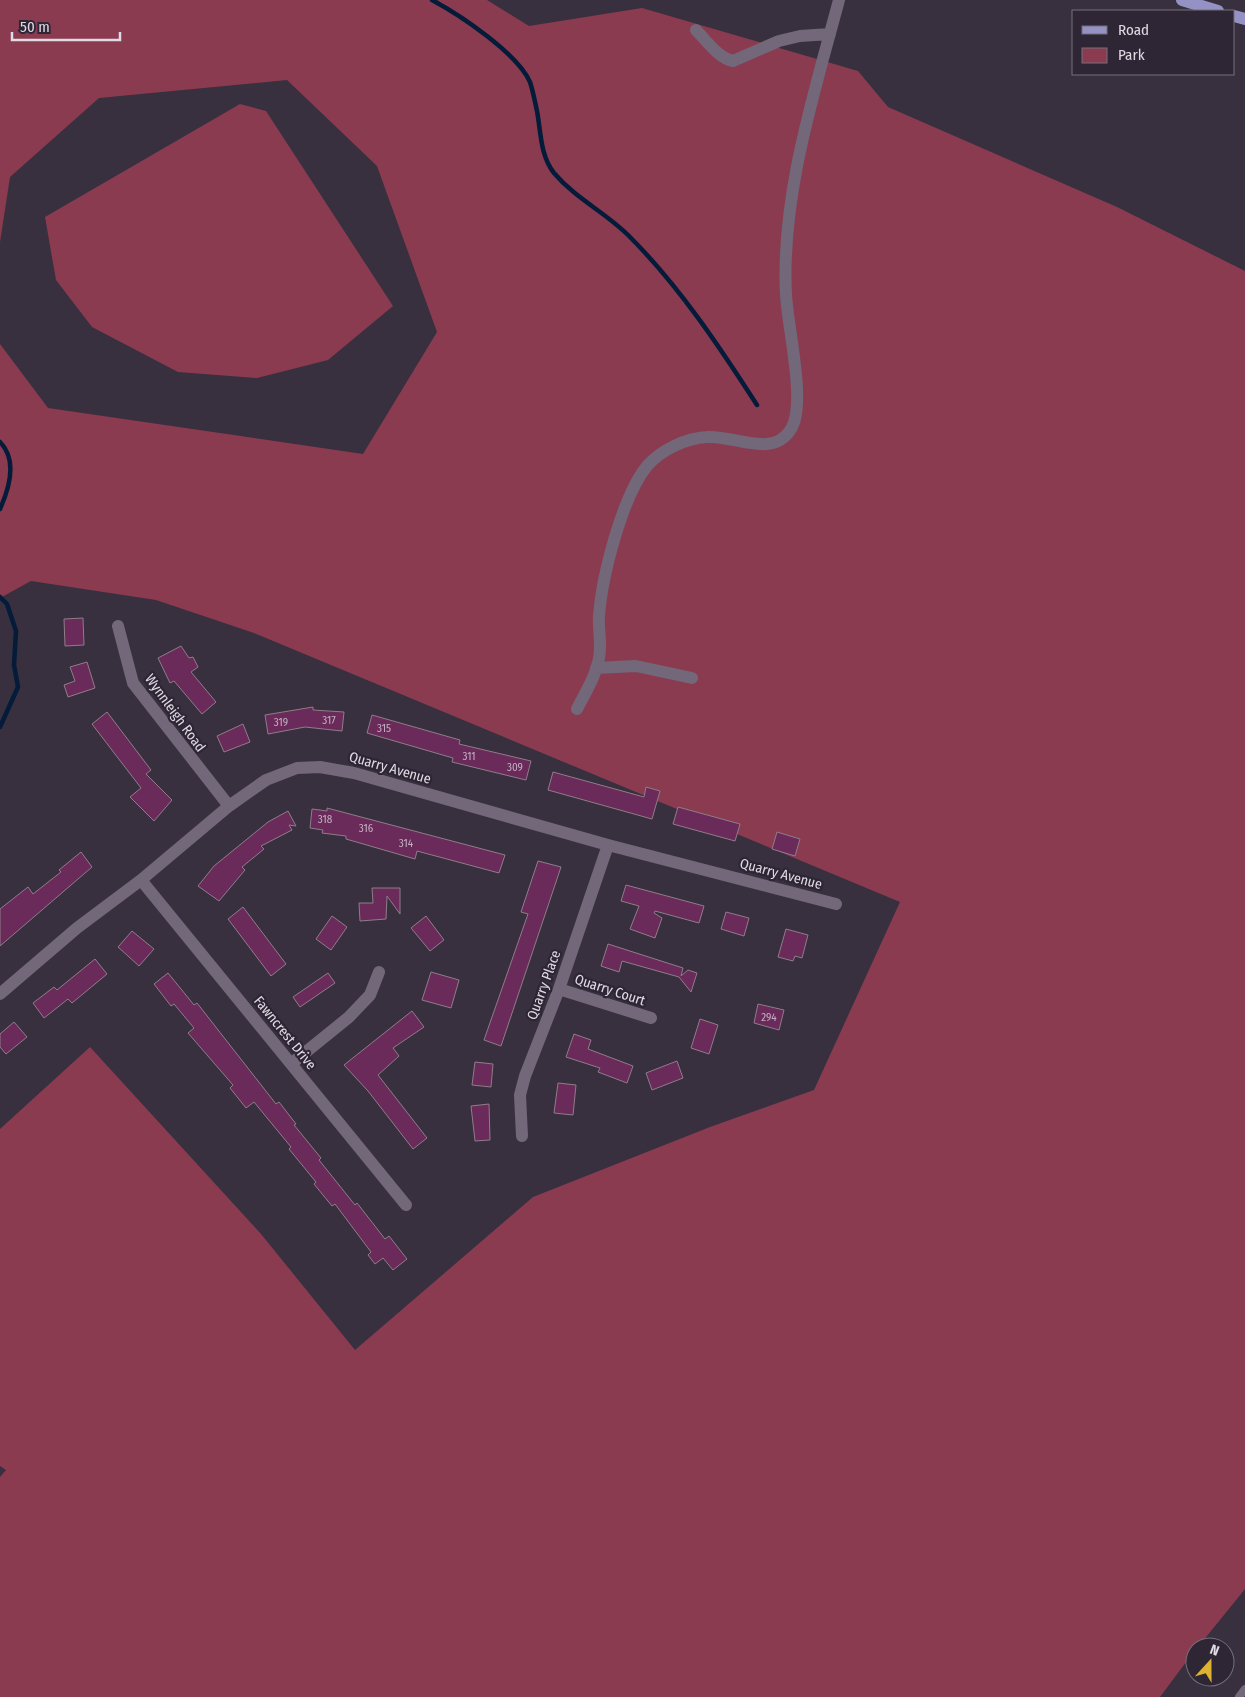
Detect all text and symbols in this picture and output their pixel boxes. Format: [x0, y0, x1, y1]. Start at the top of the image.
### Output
scale bar [12, 10, 120, 42]
legend [1072, 10, 1235, 75]
text: 50 m [20, 18, 50, 36]
text: Road [1118, 21, 1149, 39]
text: Park [1118, 46, 1145, 64]
street label: Wynnleigh Road [141, 671, 209, 755]
house number: 317 [322, 714, 336, 727]
house number: 319 [274, 716, 288, 729]
house number: 315 [377, 722, 391, 735]
street label: Quarry Avenue [347, 748, 433, 788]
house number: 311 [462, 750, 476, 763]
house number: 309 [507, 761, 523, 774]
house number: 318 [318, 813, 333, 826]
house number: 316 [359, 822, 374, 835]
house number: 314 [399, 837, 414, 850]
street label: Quarry Avenue [738, 855, 824, 893]
street label: Quarry Place [524, 948, 564, 1022]
street label: Quarry Court [573, 971, 648, 1010]
street label: Fawncrest Drive [250, 993, 320, 1073]
house number: 294 [761, 1011, 777, 1024]
north arrow [1185, 1637, 1235, 1687]
text: N [1208, 1641, 1221, 1660]

